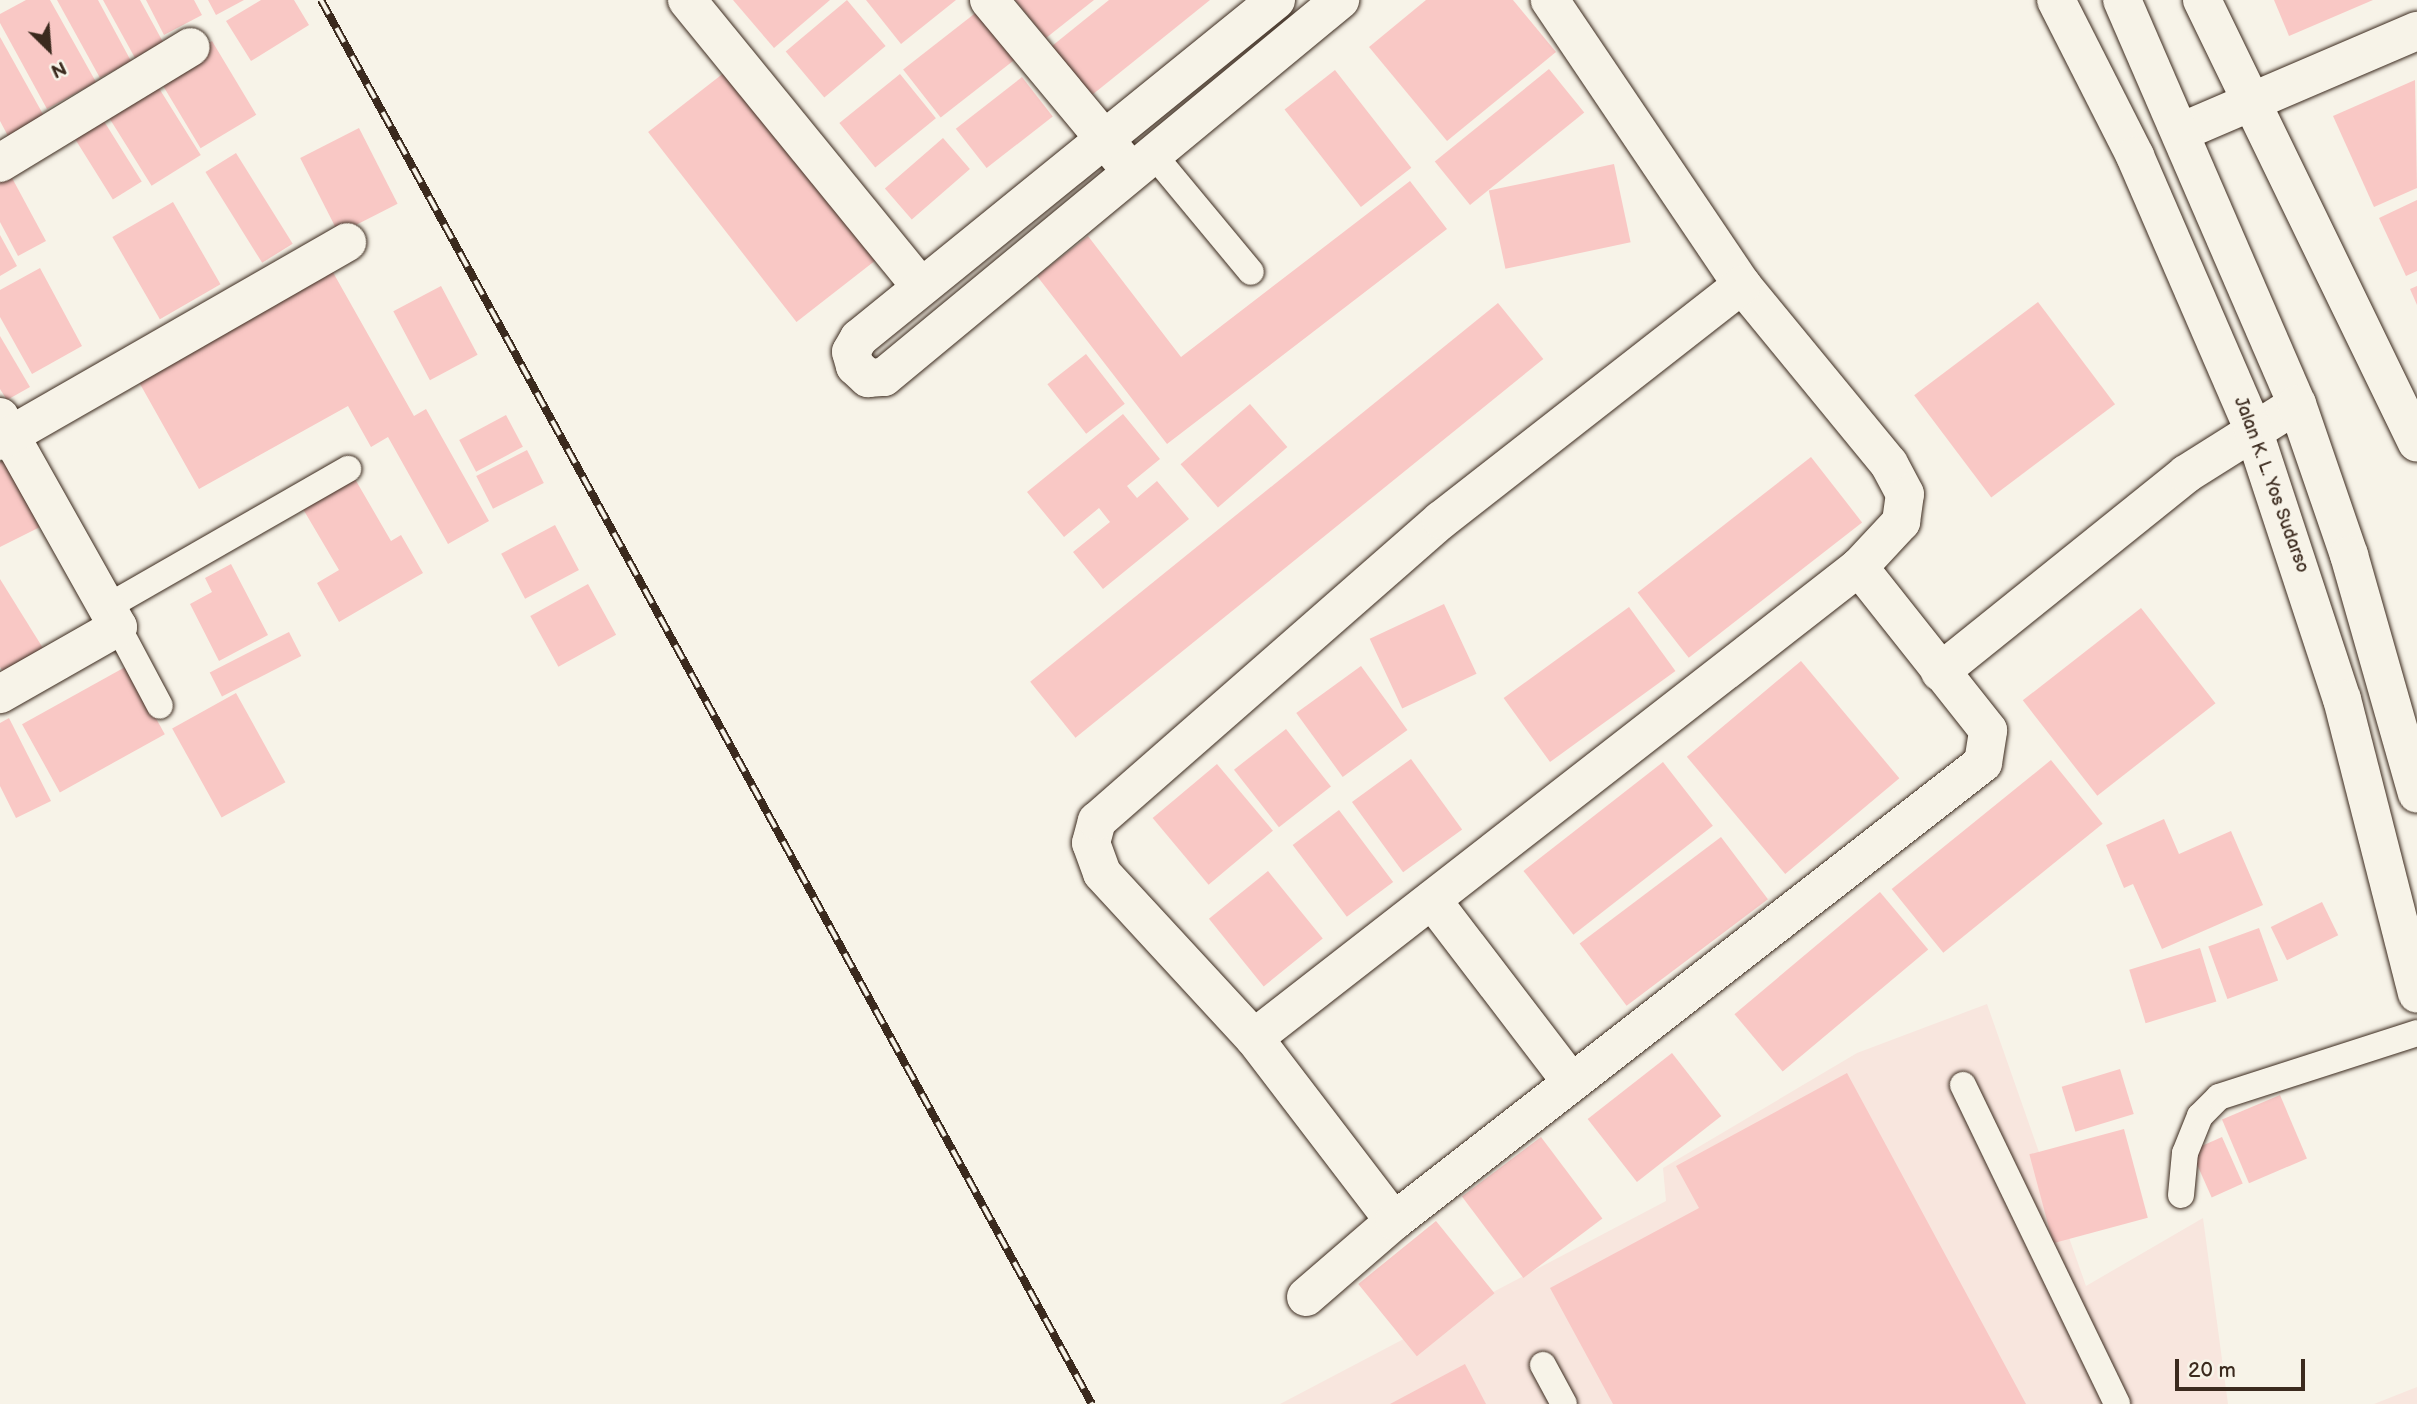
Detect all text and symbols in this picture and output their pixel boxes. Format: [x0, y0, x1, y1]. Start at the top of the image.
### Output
north arrow [14, 14, 84, 84]
text: N [47, 55, 69, 82]
street label: Jalan K. L. Yos Sudarso [2229, 393, 2313, 577]
scale bar [2179, 1344, 2308, 1388]
text: 20 m [2188, 1358, 2236, 1383]

